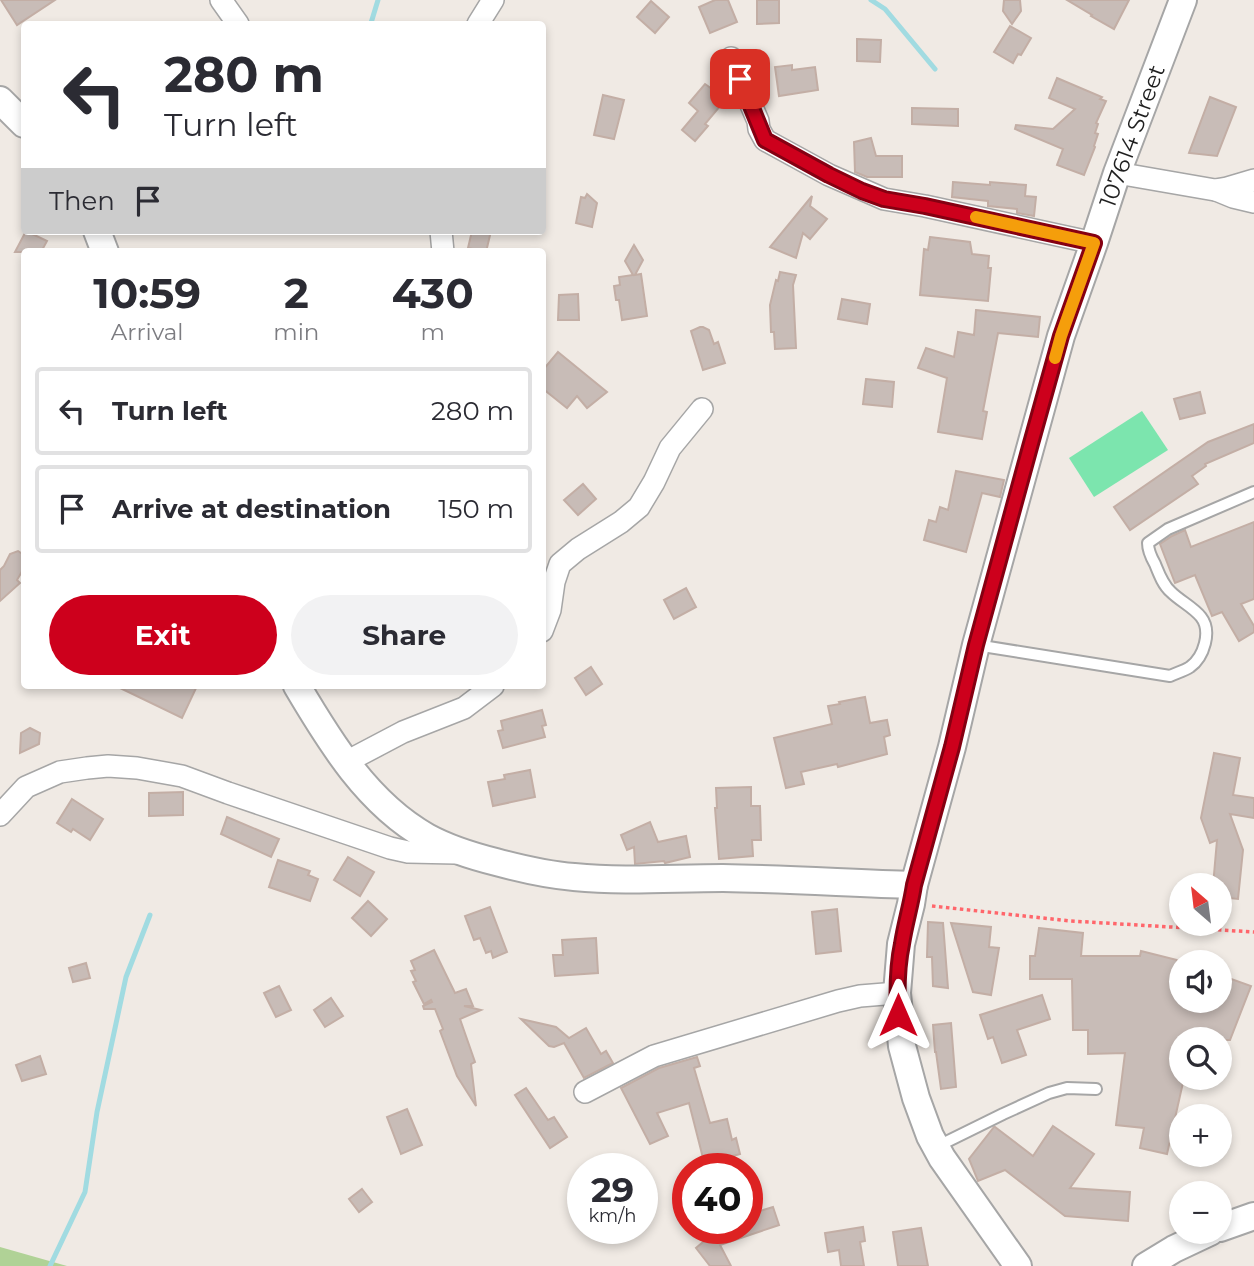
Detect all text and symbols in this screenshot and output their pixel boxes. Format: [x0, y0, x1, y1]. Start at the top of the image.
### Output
text: 280 m [164, 45, 324, 104]
icon: left [49, 49, 140, 140]
pin [710, 49, 770, 109]
icon: arrive [721, 60, 759, 98]
street label: 107614 Street [1093, 61, 1171, 211]
text: Turn left [164, 105, 298, 144]
icon: arrive [129, 182, 167, 220]
text: Then [49, 185, 115, 217]
text: 10:59 [93, 267, 201, 319]
text: 2 [284, 267, 309, 319]
text: 430 [392, 267, 474, 319]
text: Arrival [111, 318, 183, 346]
text: min [273, 318, 319, 346]
text: m [420, 318, 445, 346]
icon: left [53, 392, 91, 430]
text: Turn left [112, 395, 228, 427]
text: 280 m [431, 395, 514, 427]
icon: arrive [53, 490, 91, 528]
text: Arrive at destination [112, 493, 391, 525]
text: 150 m [438, 493, 514, 525]
button: Exit [49, 595, 277, 675]
button: Share [291, 595, 518, 675]
north arrow [1169, 873, 1232, 936]
map controls [1169, 873, 1232, 1244]
button: sound [1169, 950, 1232, 1013]
position arrow [861, 978, 935, 1052]
button: search [1169, 1027, 1232, 1090]
button: + [1169, 1104, 1232, 1167]
speed limit sign: 40 [672, 1153, 763, 1244]
text: 29 [591, 1168, 634, 1211]
button: − [1169, 1181, 1232, 1244]
text: km/h [588, 1205, 637, 1227]

